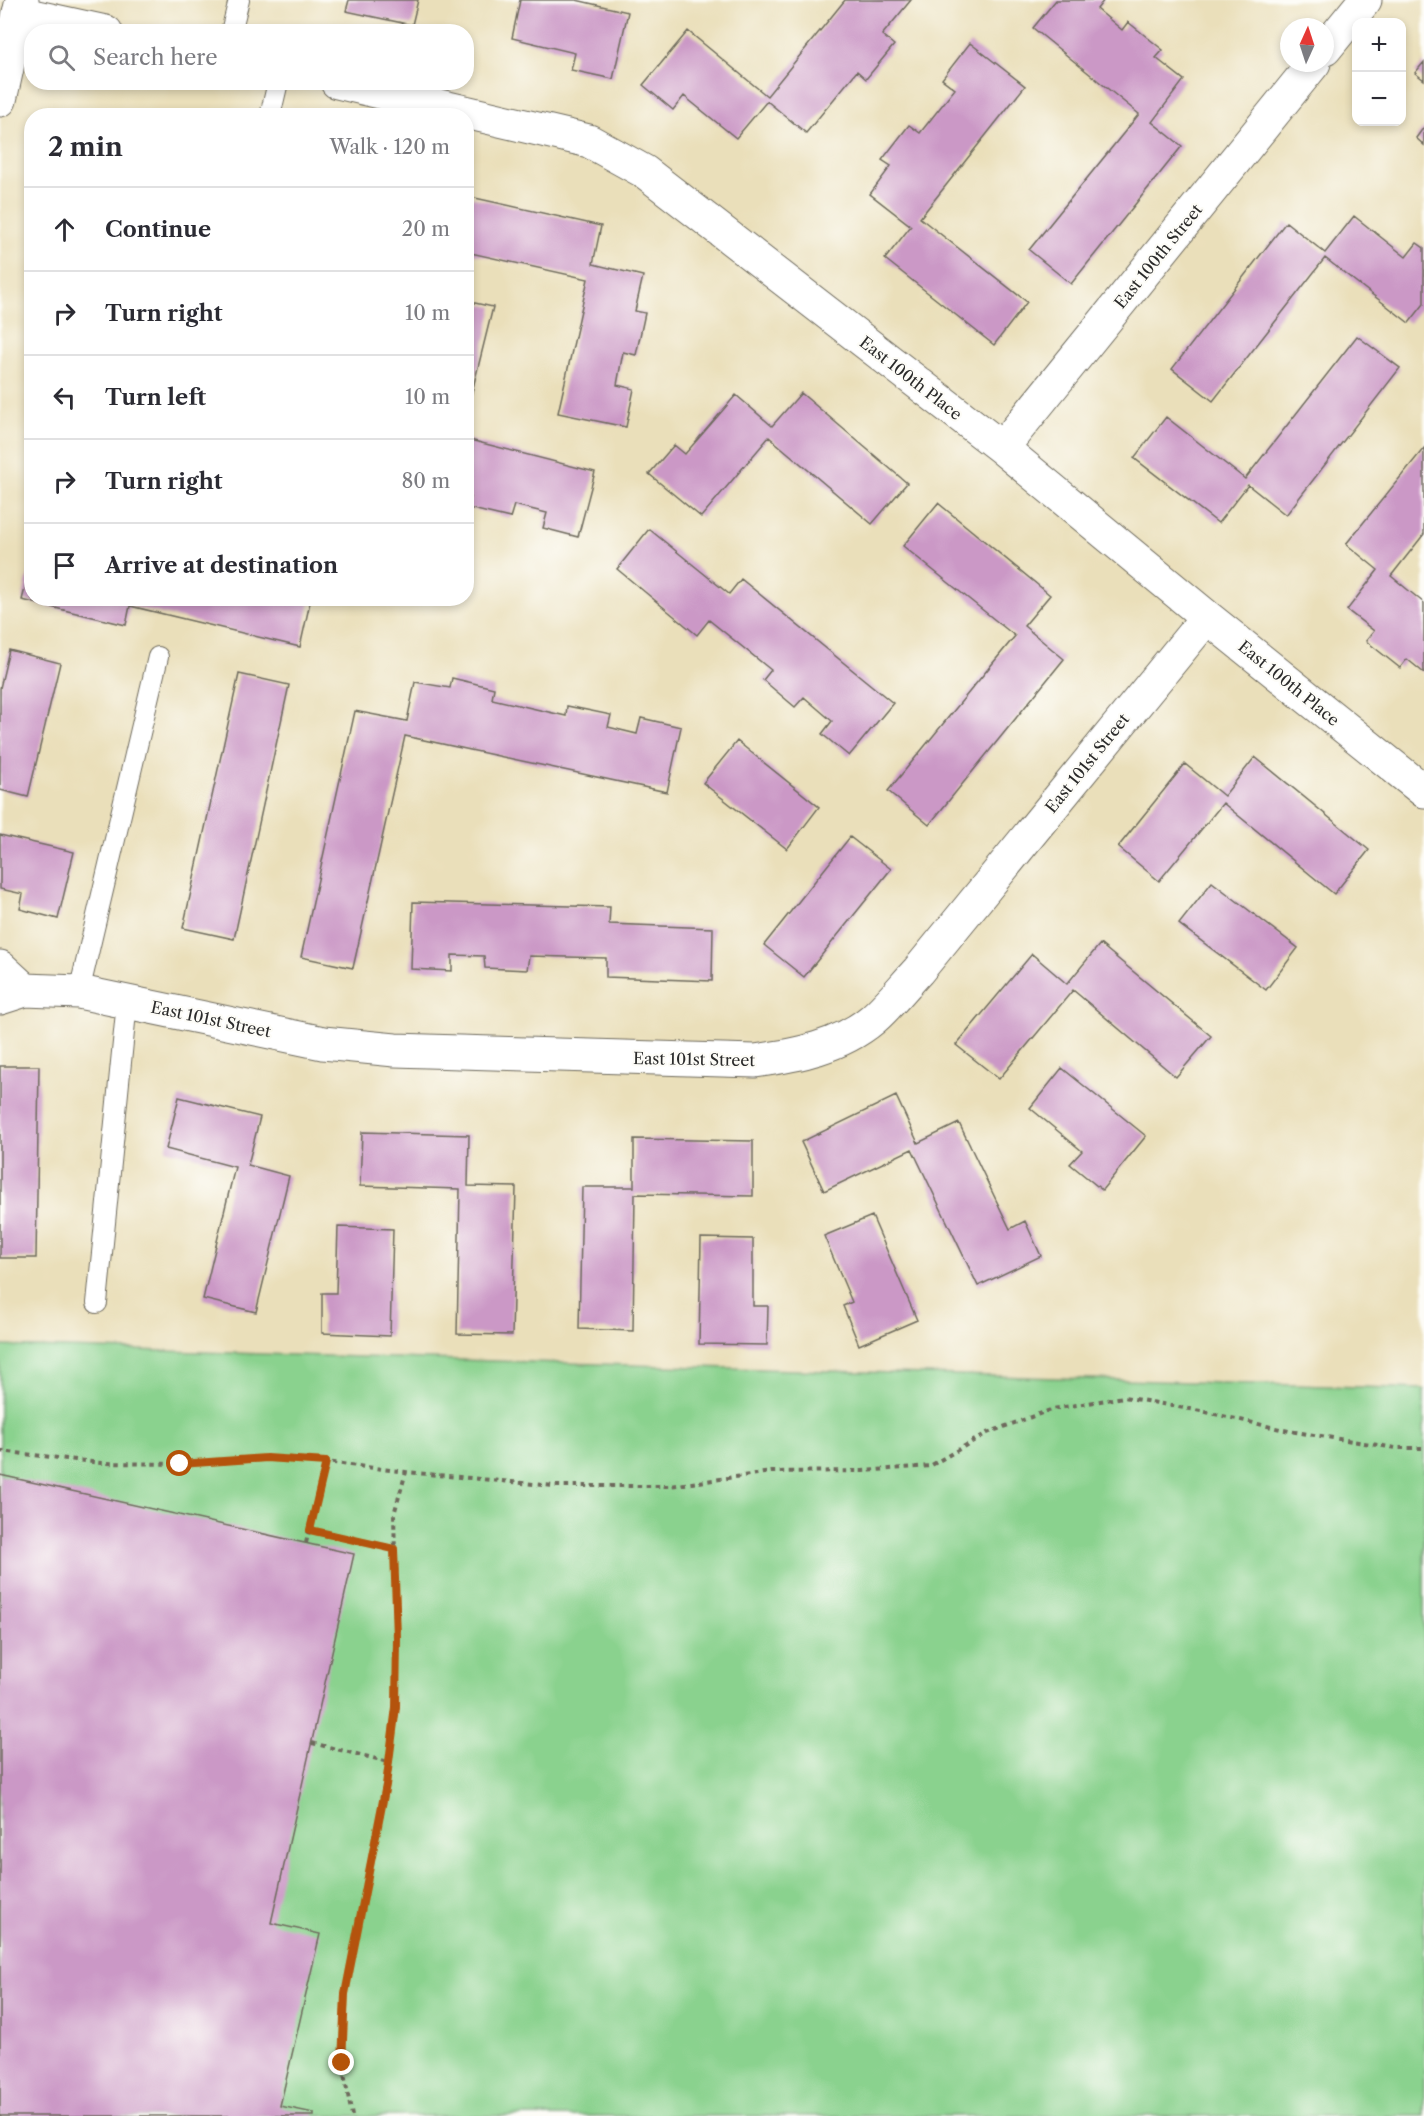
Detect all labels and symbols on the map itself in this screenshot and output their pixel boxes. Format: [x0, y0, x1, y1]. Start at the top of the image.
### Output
north arrow [1280, 18, 1334, 72]
street label: East 100th Street [1110, 199, 1206, 312]
street label: East 100th Place [856, 332, 966, 424]
street label: East 100th Place [1234, 636, 1344, 730]
street label: East 101st Street [1041, 709, 1133, 817]
street label: East 101st Street [149, 997, 273, 1042]
street label: East 101st Street [633, 1048, 755, 1070]
route start [166, 1450, 192, 1476]
route end [328, 2049, 354, 2075]

